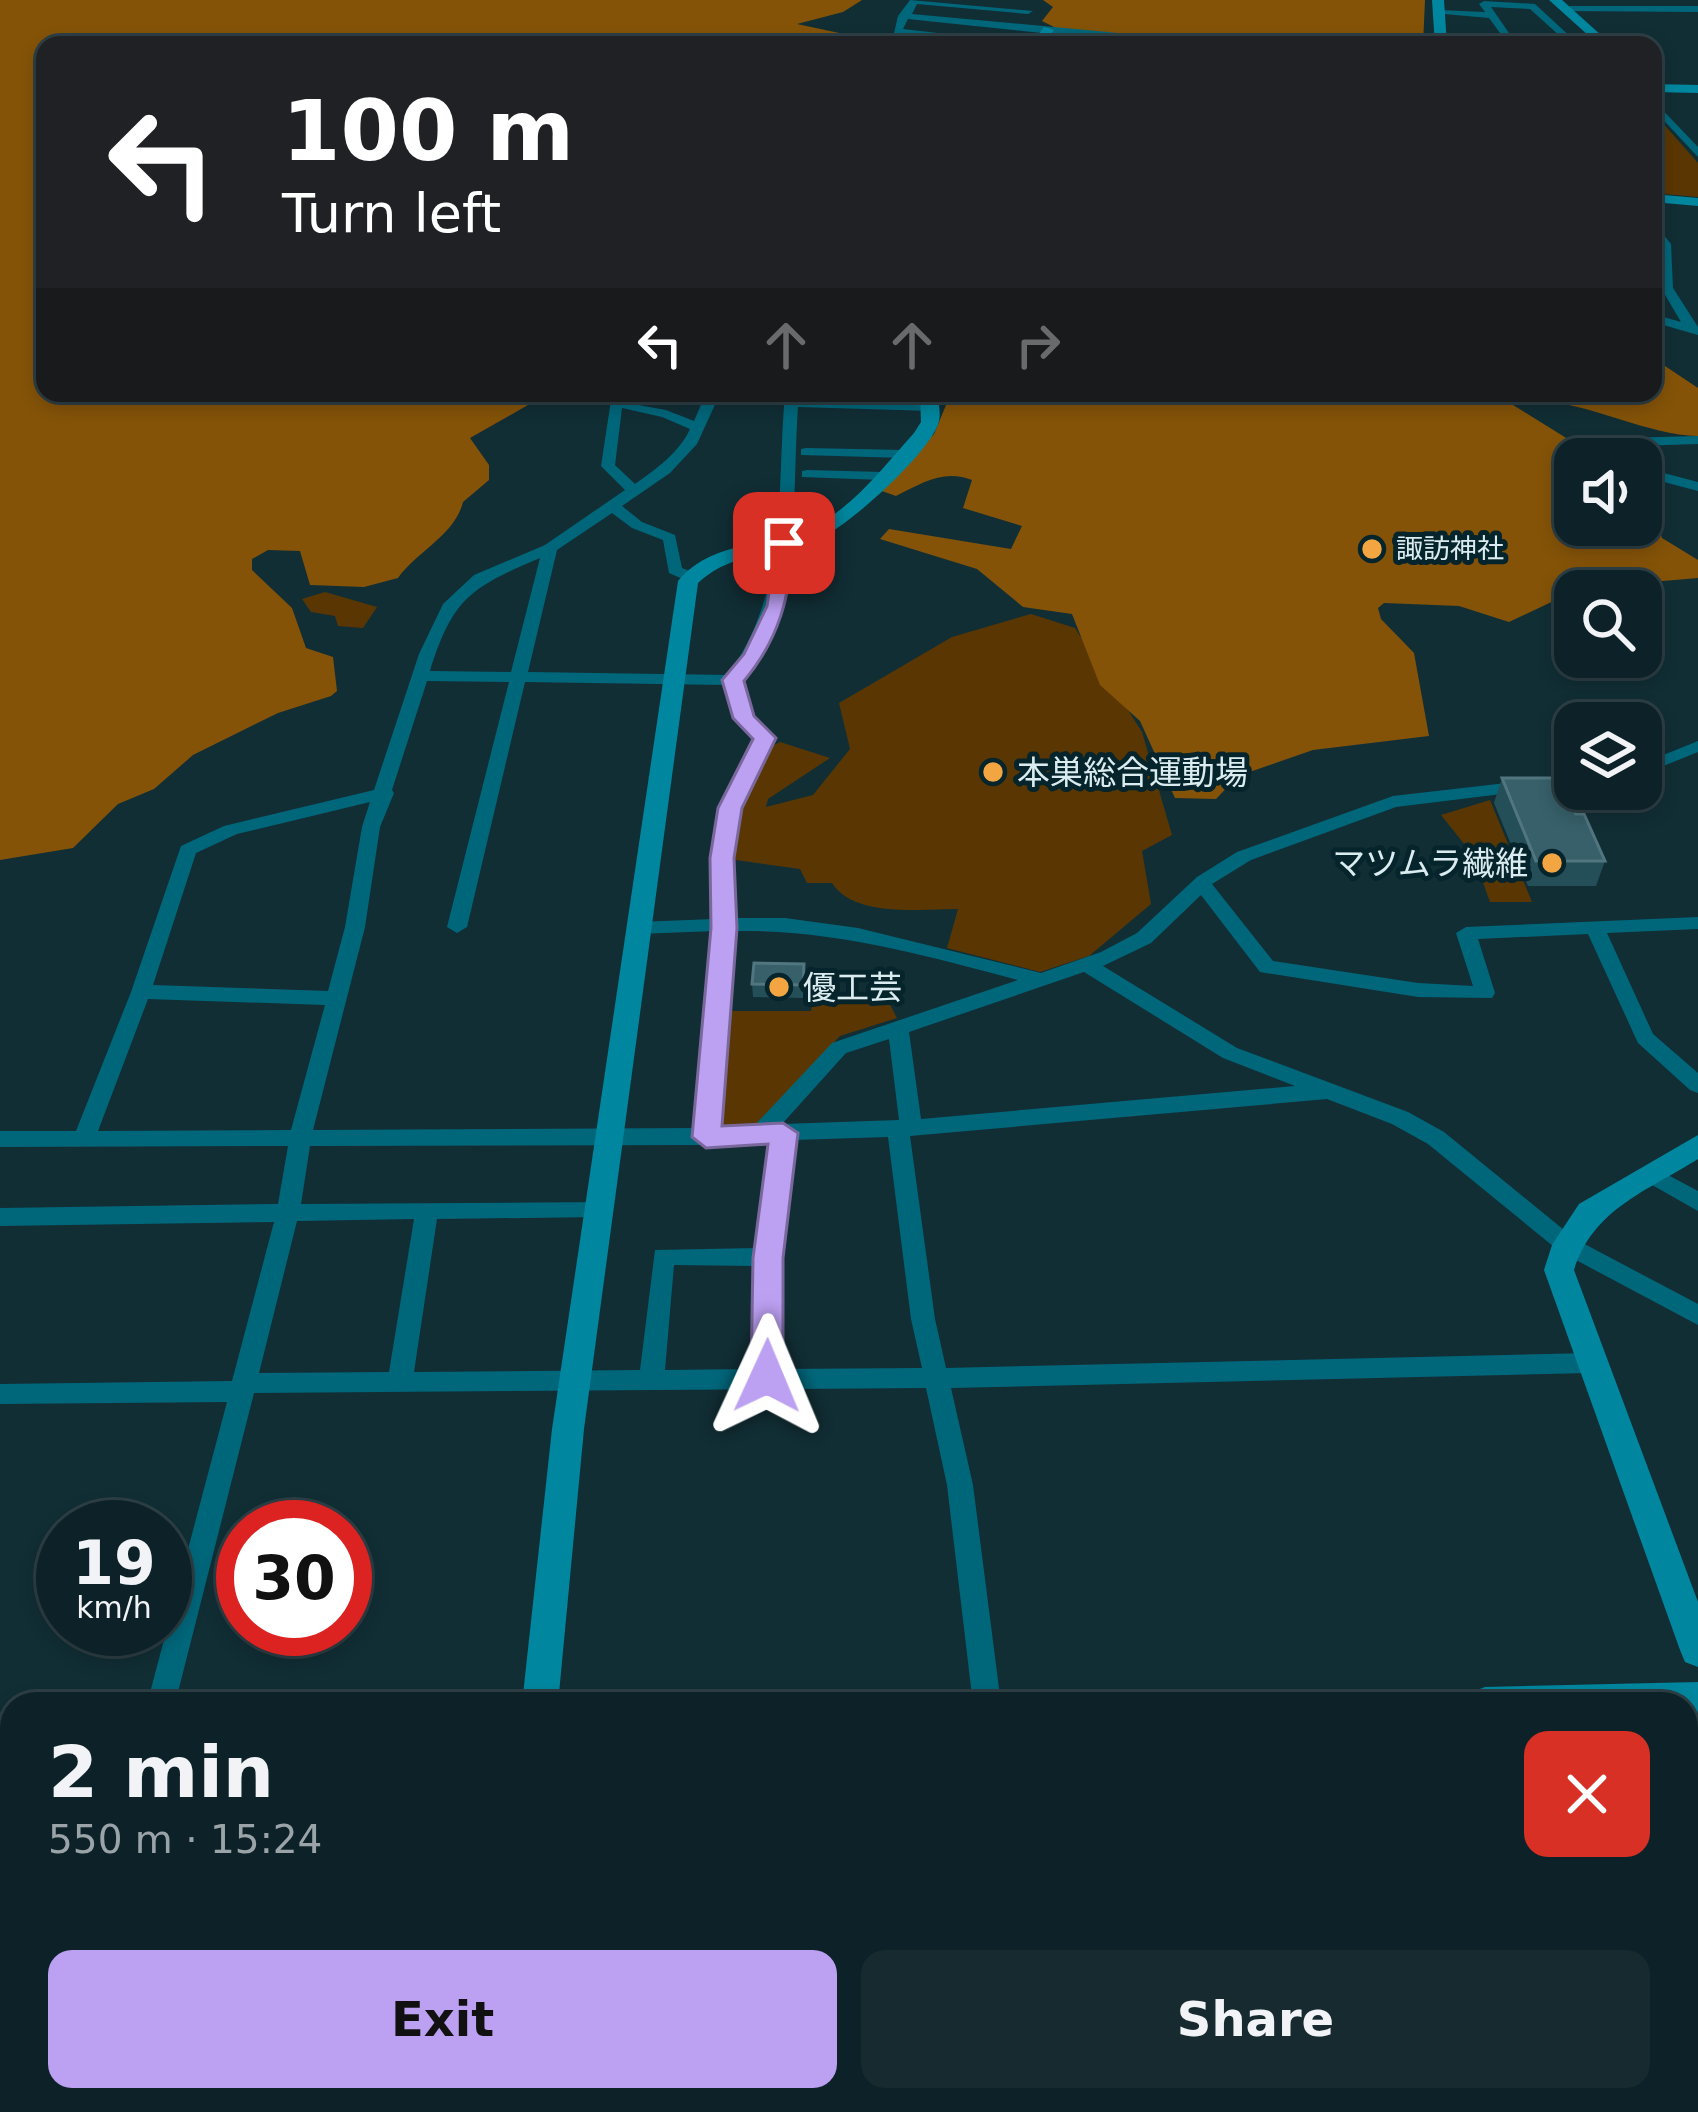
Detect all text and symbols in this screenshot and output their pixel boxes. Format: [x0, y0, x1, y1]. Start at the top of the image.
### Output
text: 100 m [282, 82, 574, 180]
icon: left [84, 84, 240, 240]
text: Turn left [282, 182, 501, 245]
icon: left [627, 312, 693, 378]
icon: ahead [753, 312, 819, 378]
icon: ahead [879, 312, 945, 378]
icon: right [1005, 312, 1071, 378]
map controls [1554, 438, 1662, 810]
button: sound [1554, 438, 1662, 546]
pin [733, 492, 835, 594]
icon: arrive [751, 510, 817, 576]
place label: 諏訪神社 [1396, 533, 1504, 564]
marker: 諏訪神社 [1359, 536, 1385, 562]
button: search [1554, 570, 1662, 678]
button: layers [1554, 702, 1662, 810]
place label: 本巣総合運動場 [1017, 753, 1248, 792]
marker: 本巣総合運動場 [980, 759, 1006, 785]
place label: マツムラ繊維 [1332, 844, 1528, 883]
marker: マツムラ繊維 [1539, 850, 1565, 876]
place label: 優工芸 [803, 968, 902, 1007]
marker: 優工芸 [766, 974, 792, 1000]
position arrow [704, 1313, 830, 1439]
speed limit sign: 30 [216, 1500, 372, 1656]
text: 19 [72, 1528, 156, 1598]
text: km/h [76, 1590, 152, 1625]
text: 2 min [48, 1730, 274, 1814]
button: close [1524, 1731, 1650, 1857]
text: 550 m · 15:24 [48, 1817, 322, 1862]
button: Exit [48, 1950, 837, 2088]
button: Share [861, 1950, 1650, 2088]

